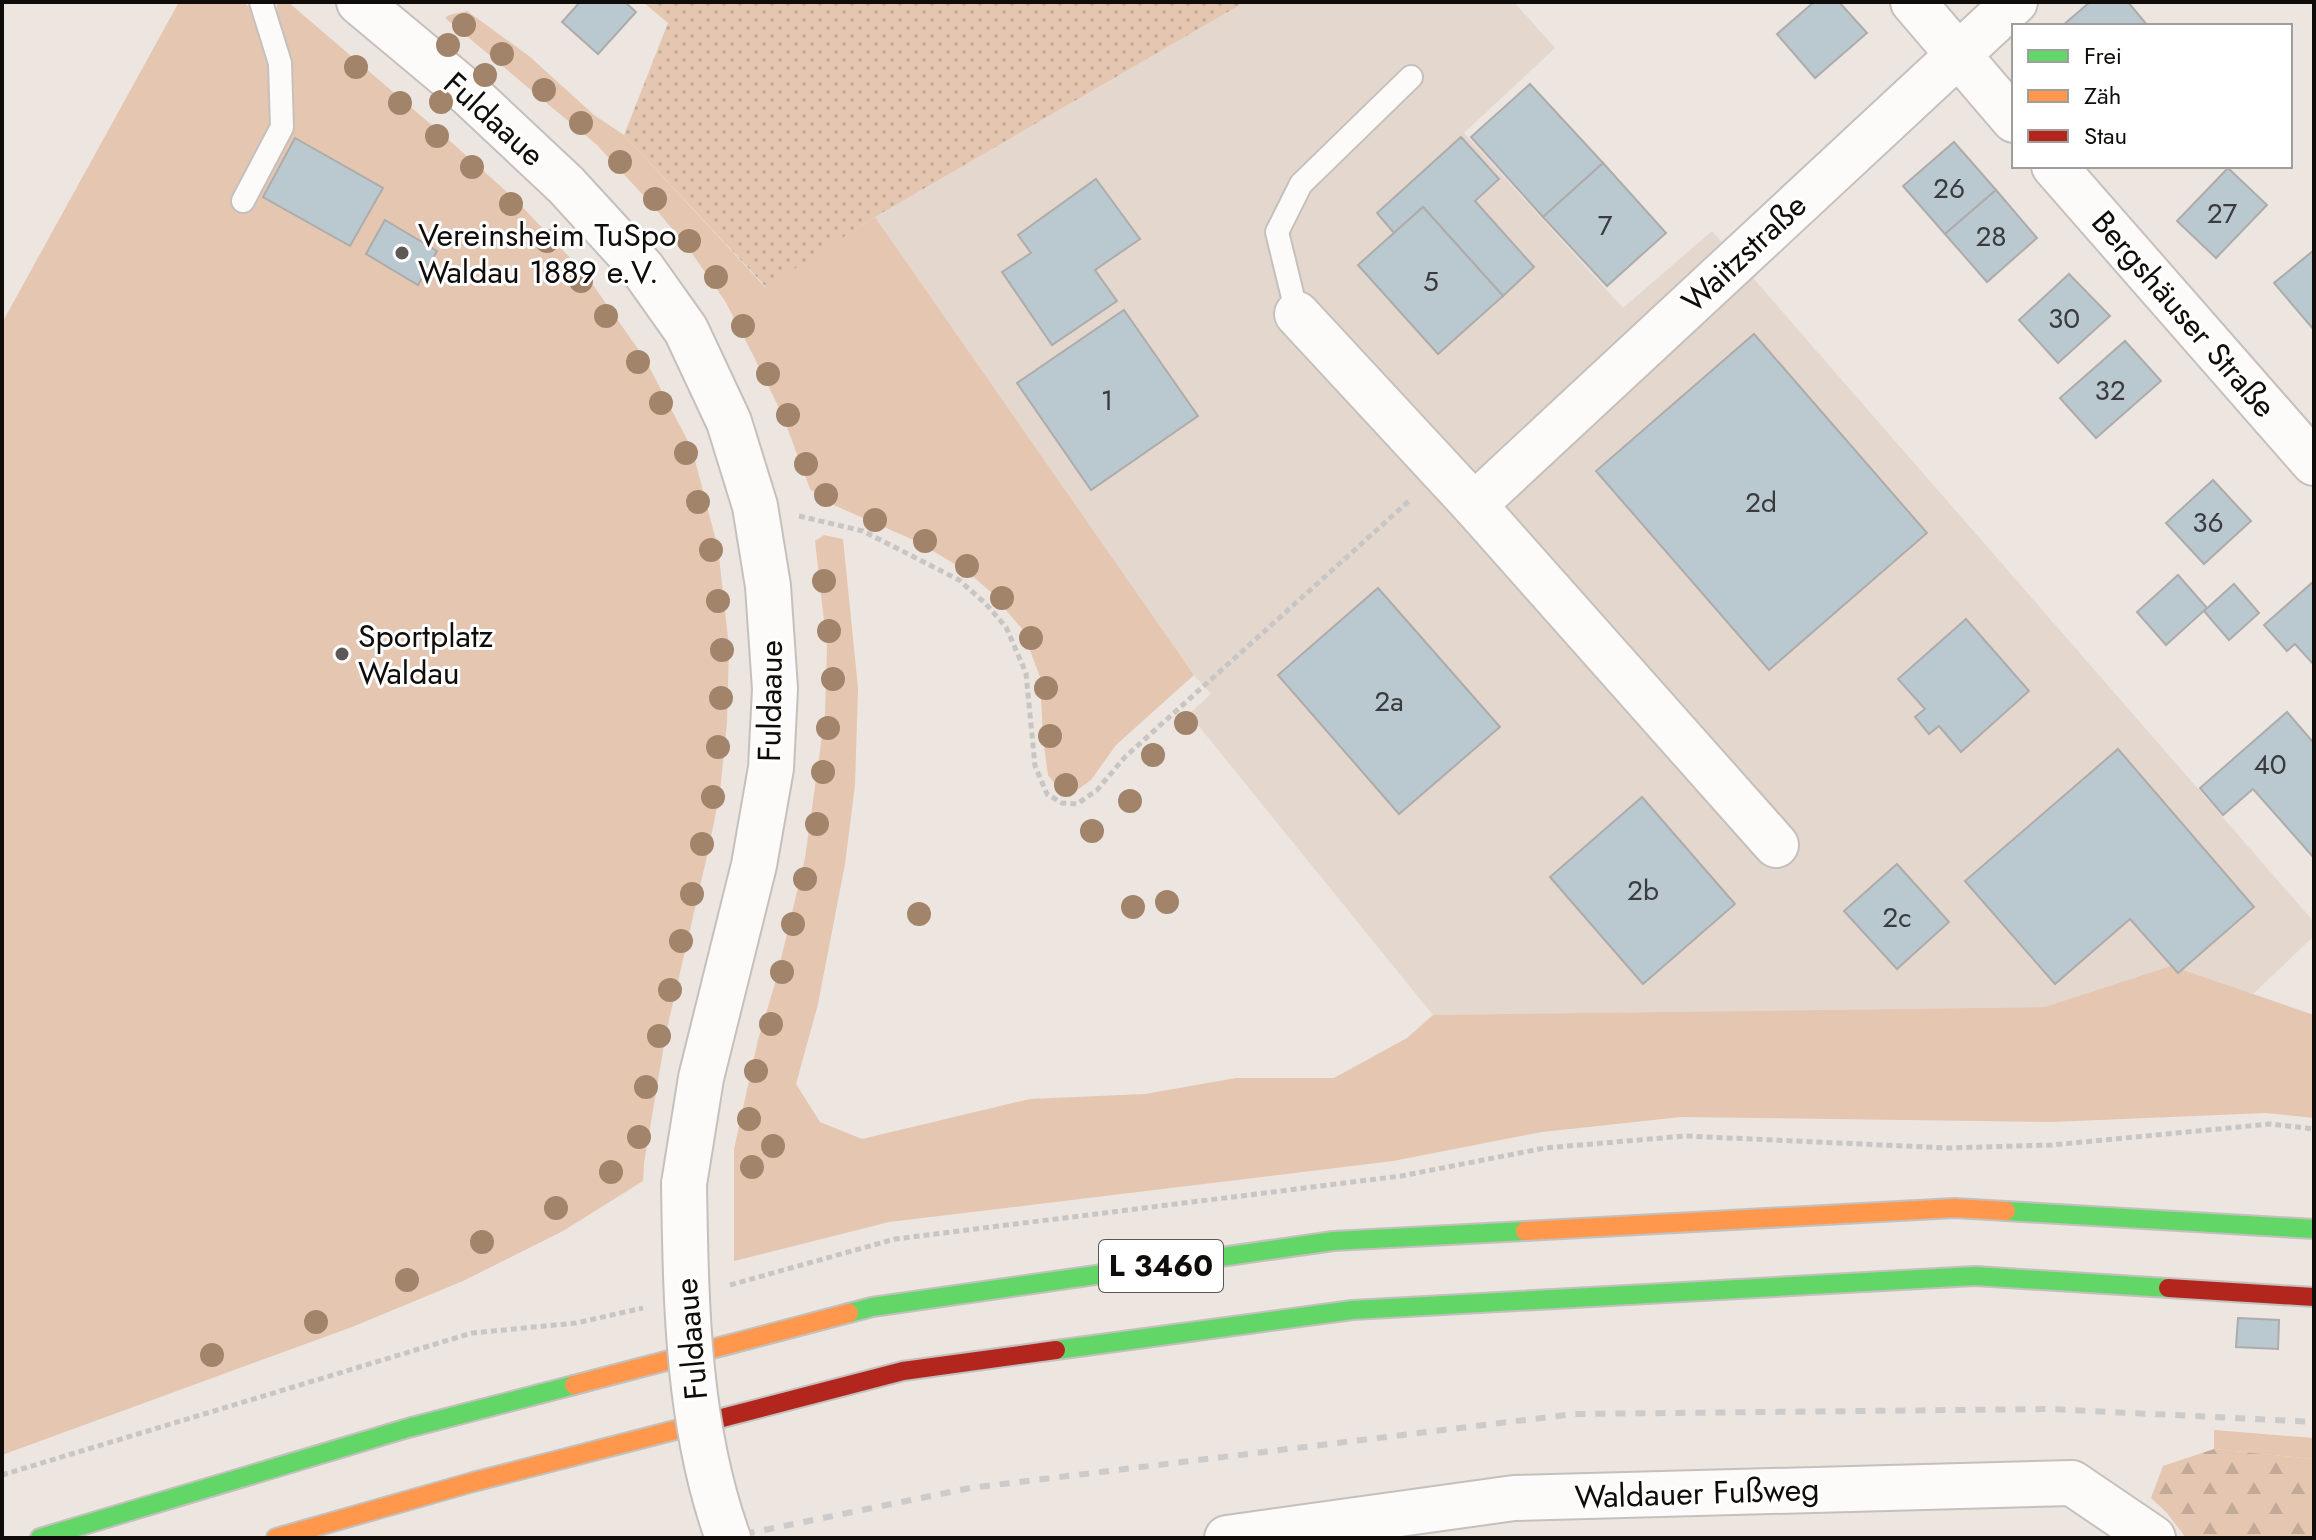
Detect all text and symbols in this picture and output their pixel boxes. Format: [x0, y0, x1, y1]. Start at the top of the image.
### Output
legend [2012, 24, 2292, 168]
text: Frei [2084, 38, 2122, 73]
street label: Fuldaaue [433, 61, 555, 177]
text: Zäh [2084, 78, 2121, 113]
text: Stau [2084, 118, 2127, 153]
house number: 26 [1933, 168, 1965, 209]
street label: Waitzstraße [1671, 183, 1817, 323]
house number: 27 [2207, 193, 2238, 234]
street label: Bergshäuser Straße [2081, 200, 2287, 428]
house number: 7 [1598, 205, 1613, 246]
place label: Vereinsheim TuSpo Waldau 1889 e.V. [418, 212, 677, 295]
house number: 28 [1975, 216, 2007, 257]
marker: Vereinsheim TuSpo Waldau 1889 e.V. [393, 244, 411, 262]
house number: 5 [1423, 261, 1439, 302]
house number: 30 [2048, 298, 2080, 339]
house number: 32 [2094, 370, 2126, 411]
house number: 1 [1101, 380, 1113, 421]
house number: 2d [1745, 482, 1777, 523]
house number: 36 [2192, 502, 2224, 543]
place label: Sportplatz Waldau [358, 613, 494, 696]
street label: Fuldaaue [746, 640, 794, 762]
marker: Sportplatz Waldau [333, 645, 351, 663]
house number: 2a [1374, 681, 1404, 722]
house number: 40 [2253, 744, 2287, 785]
house number: 2b [1627, 870, 1659, 911]
house number: 2c [1882, 897, 1912, 938]
road number: L 3460 [1099, 1240, 1223, 1292]
street label: Fuldaaue [663, 1276, 719, 1402]
street label: Waldauer Fußweg [1574, 1466, 1820, 1520]

